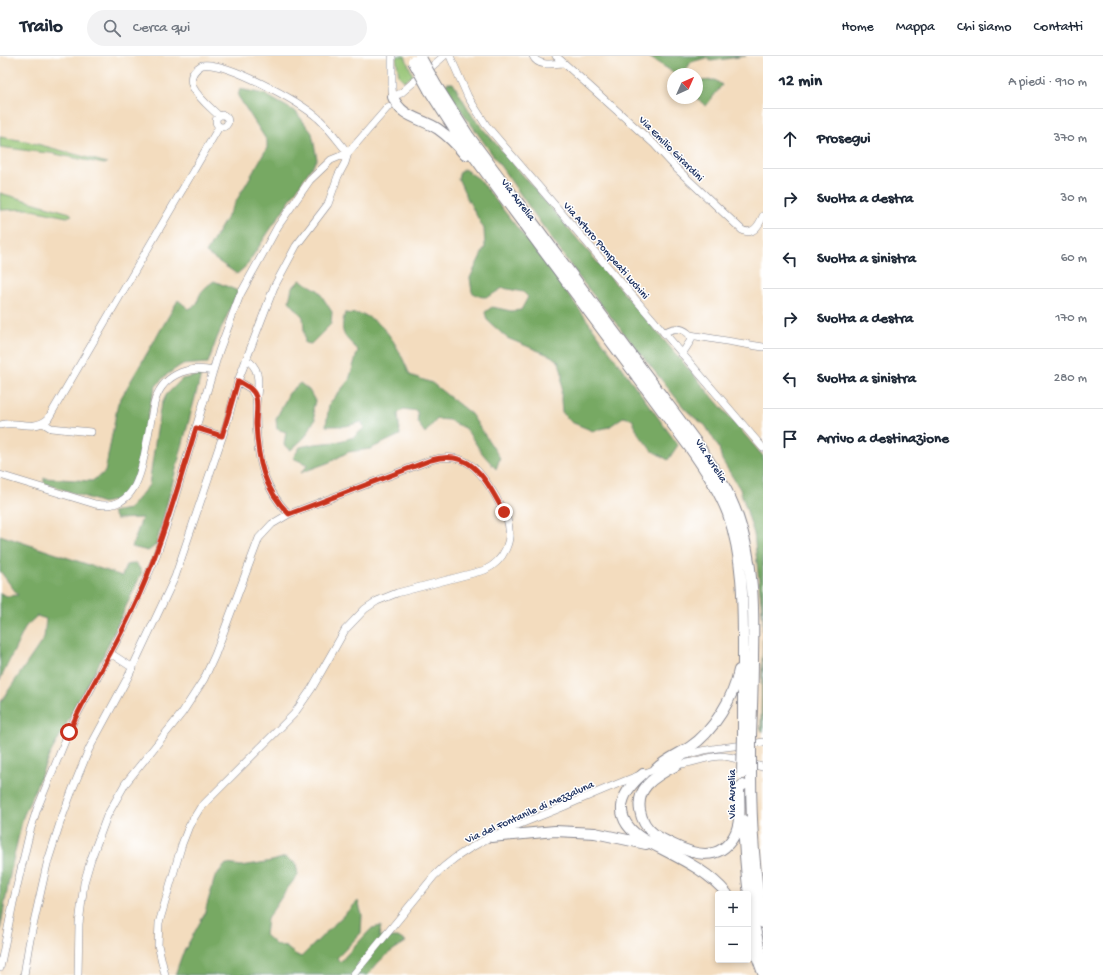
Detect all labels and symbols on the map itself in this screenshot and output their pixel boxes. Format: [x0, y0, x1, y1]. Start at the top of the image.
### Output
north arrow [667, 68, 703, 104]
street label: Via Emilio Girardini [635, 114, 706, 184]
street label: Via Aurelia [497, 176, 538, 224]
street label: Via Arturo Pompeati Luchini [559, 200, 651, 302]
street label: Via Aurelia [691, 436, 729, 486]
route end [495, 503, 513, 521]
route start [60, 723, 78, 741]
street label: Via Aurelia [727, 768, 739, 820]
street label: Via del Fontanile di Mezzaluna [463, 779, 597, 847]

